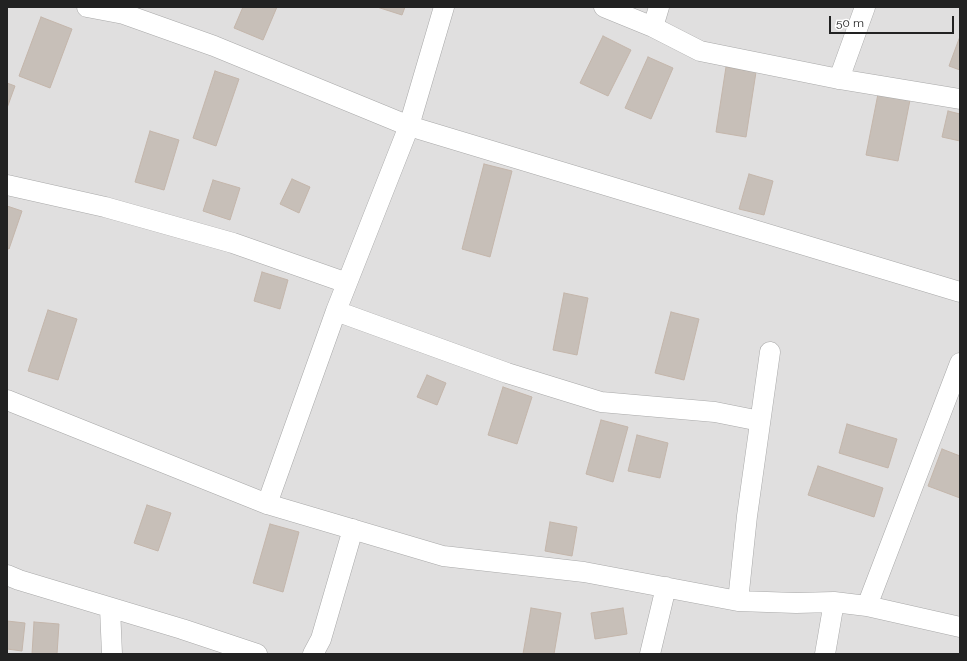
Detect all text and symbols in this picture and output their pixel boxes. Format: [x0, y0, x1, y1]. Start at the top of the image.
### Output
scale bar [831, 8, 956, 34]
text: 50 m [836, 16, 864, 30]

